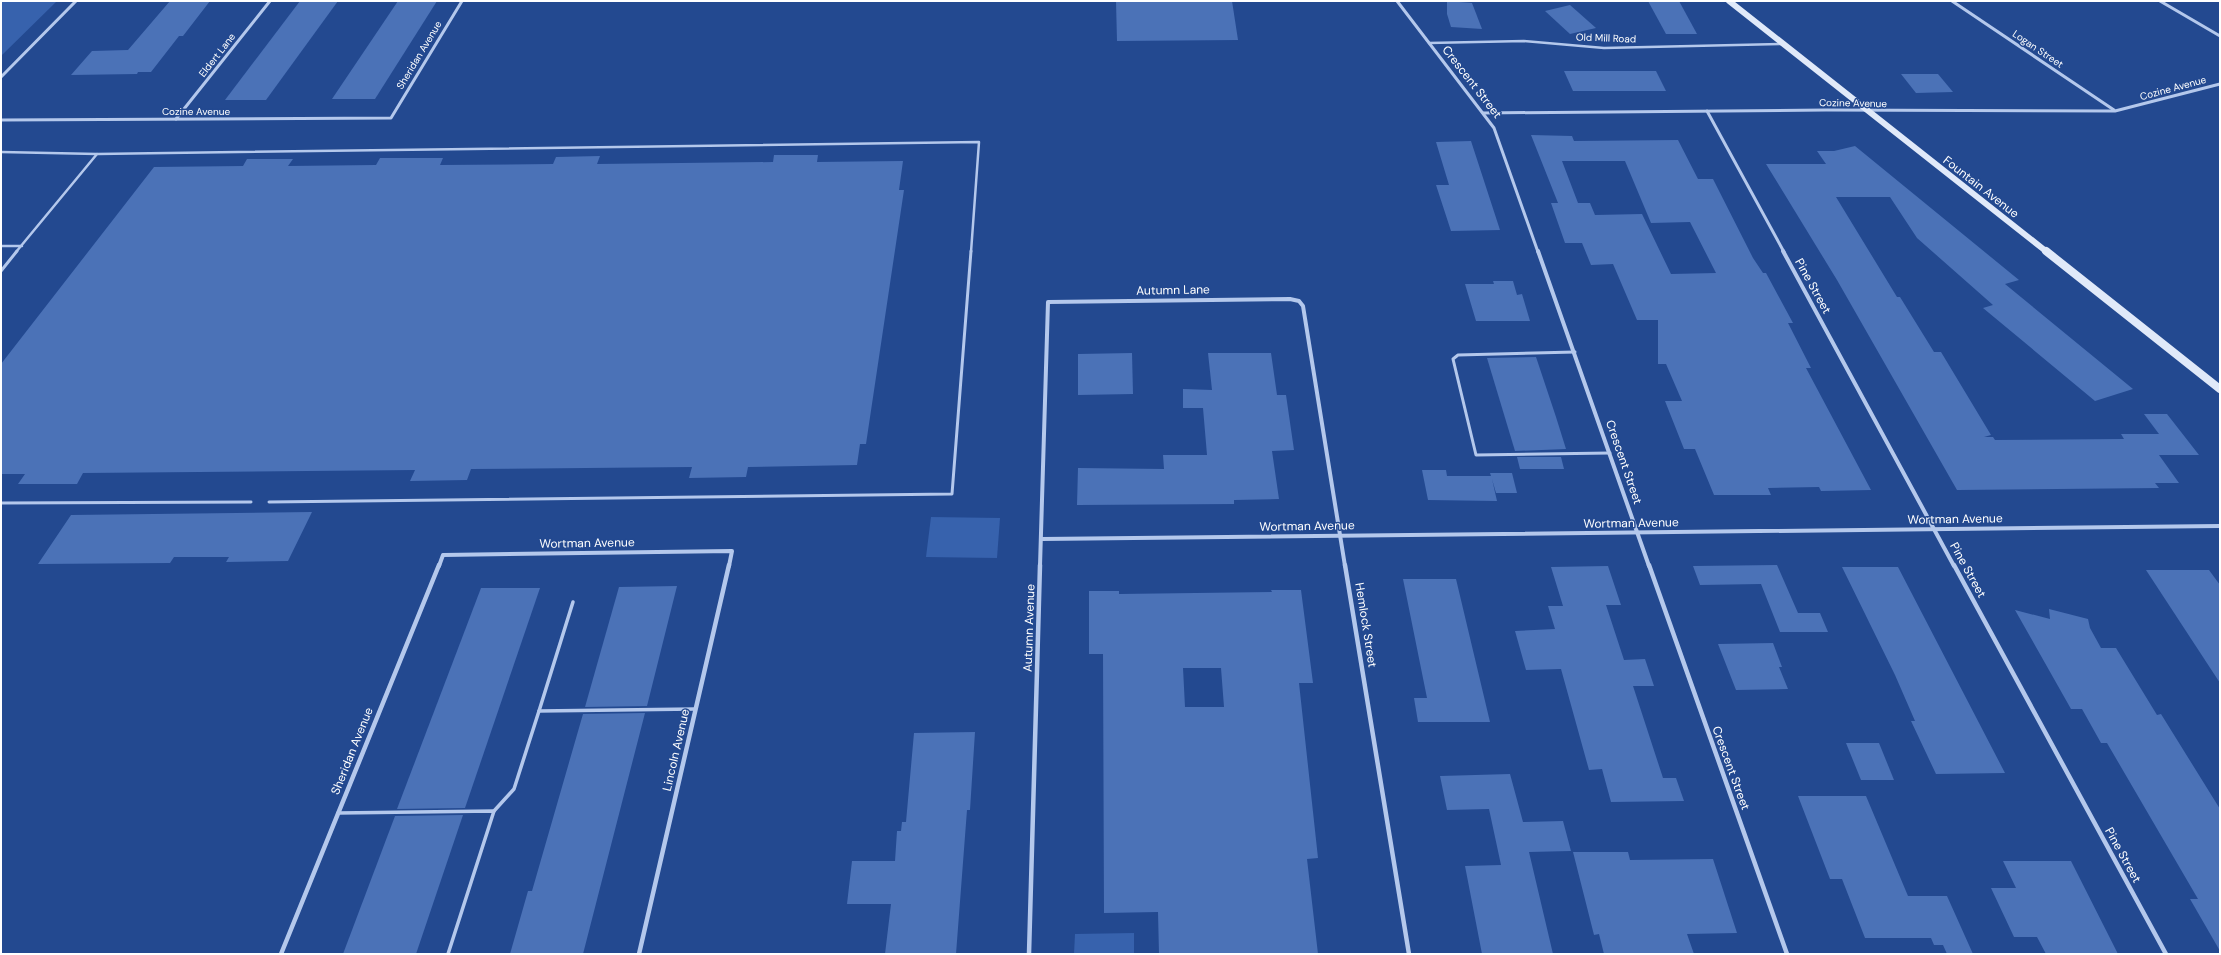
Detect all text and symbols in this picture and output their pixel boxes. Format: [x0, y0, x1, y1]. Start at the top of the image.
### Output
street label: Sheridan Avenue [393, 18, 445, 92]
street label: Logan Street [2010, 27, 2066, 71]
street label: Eldert Lane [196, 30, 238, 80]
street label: Old Mill Road [1576, 30, 1636, 46]
street label: Crescent Street [1439, 42, 1506, 122]
street label: Cozine Avenue [2138, 73, 2208, 103]
street label: Cozine Avenue [1819, 96, 1887, 110]
street label: Cozine Avenue [162, 105, 230, 118]
street label: Fountain Avenue [1940, 152, 2022, 222]
street label: Pine Street [1791, 256, 1835, 317]
street label: Autumn Lane [1136, 281, 1210, 299]
street label: Crescent Street [1602, 418, 1646, 507]
street label: Wortman Avenue [1907, 510, 2003, 528]
street label: Wortman Avenue [1583, 514, 1679, 532]
street label: Wortman Avenue [1259, 517, 1355, 535]
street label: Wortman Avenue [539, 534, 635, 552]
street label: Pine Street [1946, 540, 1990, 601]
street label: Hemlock Street [1351, 581, 1381, 669]
street label: Autumn Avenue [1019, 584, 1039, 672]
street label: Sheridan Avenue [327, 705, 377, 797]
street label: Lincoln Avenue [659, 707, 693, 793]
street label: Crescent Street [1708, 724, 1754, 812]
street label: Pine Street [2101, 825, 2145, 886]

